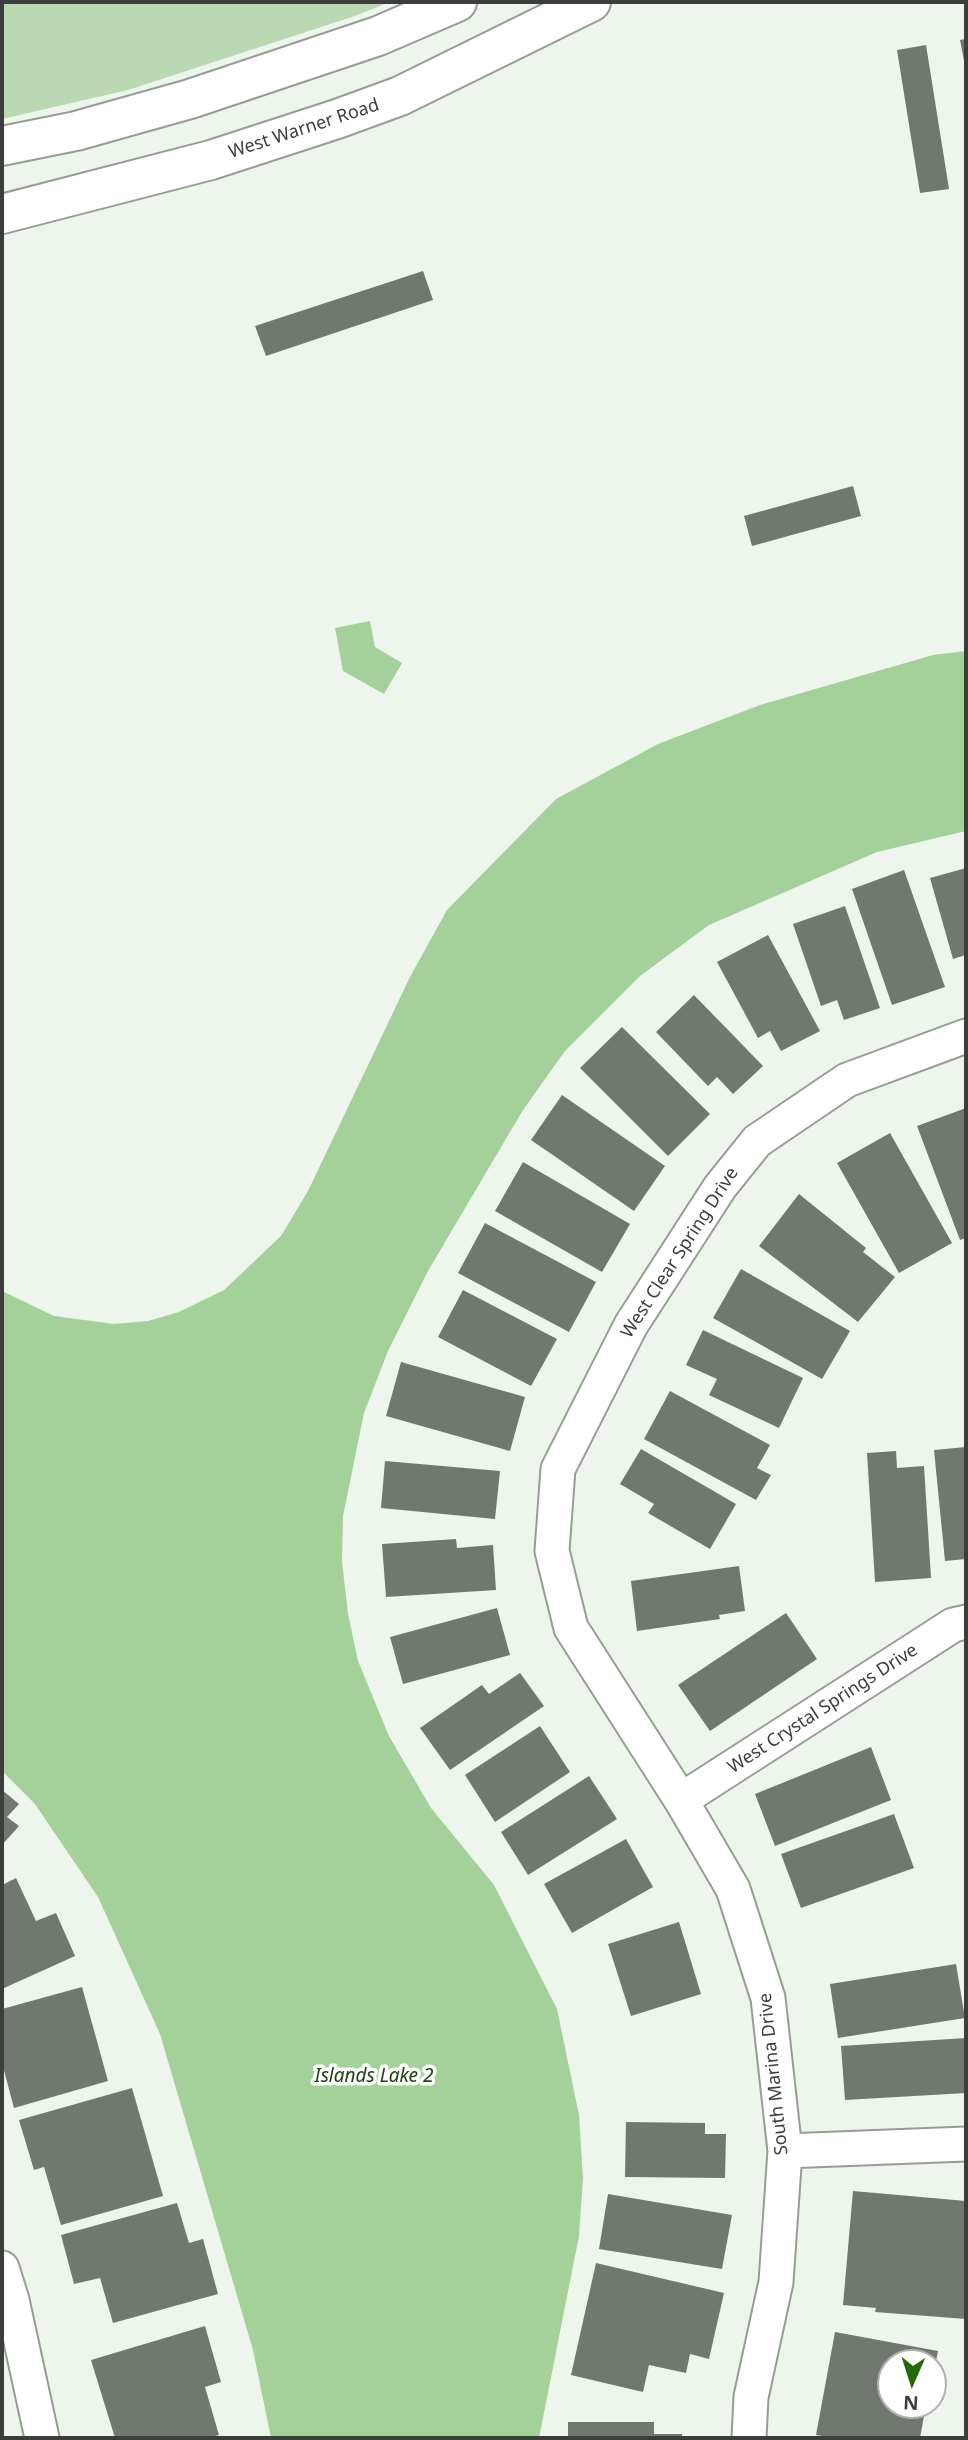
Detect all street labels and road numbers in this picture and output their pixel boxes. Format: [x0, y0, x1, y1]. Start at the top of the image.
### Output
street label: West Warner Road [226, 94, 382, 164]
street label: West Clear Spring Drive [617, 1164, 743, 1342]
street label: West Crystal Springs Drive [724, 1640, 922, 1778]
street label: South Marina Drive [755, 1992, 793, 2156]

